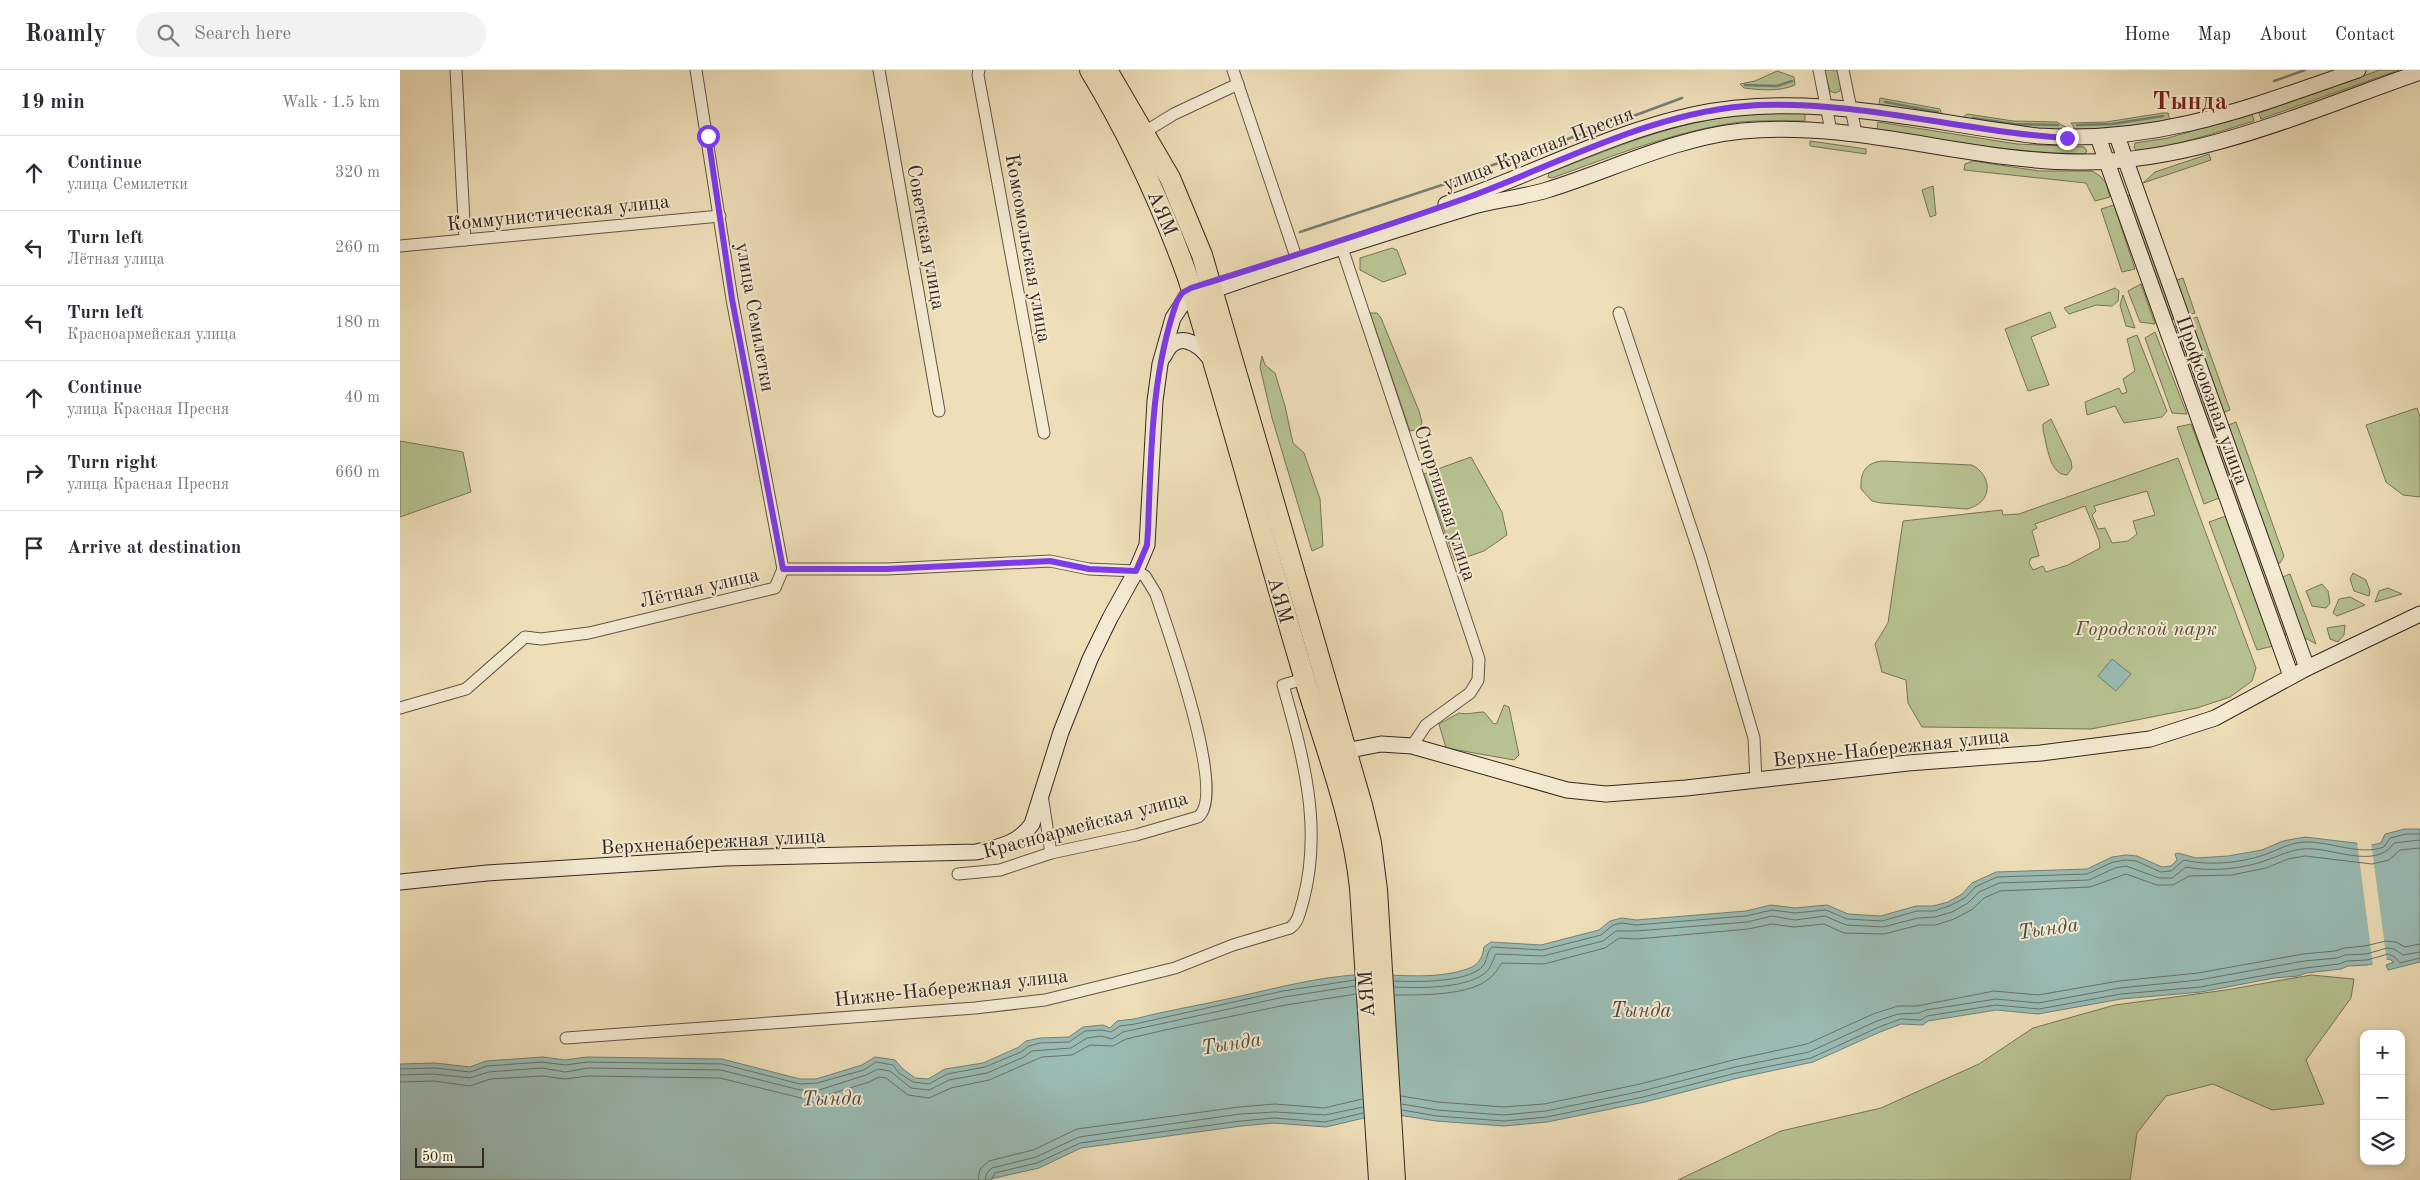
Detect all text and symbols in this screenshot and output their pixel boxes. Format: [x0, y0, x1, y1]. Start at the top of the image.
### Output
search box [136, 12, 486, 57]
icon: search [154, 21, 182, 49]
text: Roamly [25, 23, 106, 47]
text: Search here [194, 25, 291, 44]
text: Home [2124, 26, 2170, 44]
text: Map [2198, 26, 2231, 44]
text: About [2259, 26, 2307, 44]
text: Contact [2335, 26, 2395, 44]
district label: Тында [2153, 90, 2228, 115]
text: 19 min [20, 92, 85, 113]
text: Walk · 1.5 km [282, 95, 380, 111]
street label: улица Красная Пресня [1441, 104, 1637, 195]
route start [697, 125, 720, 148]
route end [2056, 127, 2079, 150]
street label: Комсомольская улица [1001, 152, 1054, 344]
text: Continue [67, 154, 142, 173]
icon: ahead [20, 159, 48, 187]
street label: Советская улица [902, 163, 948, 312]
text: 320 m [335, 165, 380, 181]
text: улица Семилетки [67, 177, 188, 193]
street label: АЯМ [1143, 188, 1180, 239]
street label: Коммунистическая улица [446, 192, 671, 236]
text: Turn left [67, 229, 144, 248]
icon: left [20, 234, 48, 262]
text: 260 m [335, 240, 380, 256]
street label: улица Семилетки [731, 241, 777, 394]
text: Лётная улица [67, 252, 165, 268]
text: Turn left [67, 304, 144, 323]
icon: left [20, 309, 48, 337]
street label: Профсоюзная улица [2171, 314, 2251, 488]
text: 180 m [335, 315, 380, 331]
text: Красноармейская улица [67, 327, 237, 343]
text: Continue [67, 379, 142, 398]
icon: ahead [20, 384, 48, 412]
text: 40 m [344, 390, 380, 406]
text: улица Красная Пресня [67, 402, 229, 418]
street label: Спортивная улица [1409, 423, 1479, 584]
text: Turn right [67, 454, 157, 473]
icon: right [20, 459, 48, 487]
text: 660 m [335, 465, 380, 481]
text: улица Красная Пресня [67, 477, 229, 493]
icon: arrive [20, 534, 48, 562]
text: Arrive at destination [67, 539, 241, 558]
street label: Лётная улица [638, 565, 761, 612]
street label: АЯМ [1263, 575, 1295, 626]
park label: Городской парк [2074, 620, 2217, 640]
street label: Верхне-Набережная улица [1772, 727, 2010, 771]
street label: Красноармейская улица [981, 789, 1191, 863]
street label: Верхненабережная улица [600, 827, 826, 859]
water label: Тында [2016, 915, 2080, 944]
street label: Нижне-Набережная улица [833, 967, 1069, 1011]
street label: АЯМ [1356, 970, 1380, 1018]
water label: Тында [1610, 1001, 1672, 1022]
water label: Тында [1199, 1029, 1263, 1060]
map controls [2360, 1030, 2405, 1165]
button: + [2360, 1030, 2405, 1075]
button: − [2360, 1075, 2405, 1120]
water label: Тында [801, 1088, 863, 1111]
button: layers [2360, 1120, 2405, 1165]
scale bar [415, 1145, 484, 1168]
text: 50 m [422, 1150, 453, 1164]

